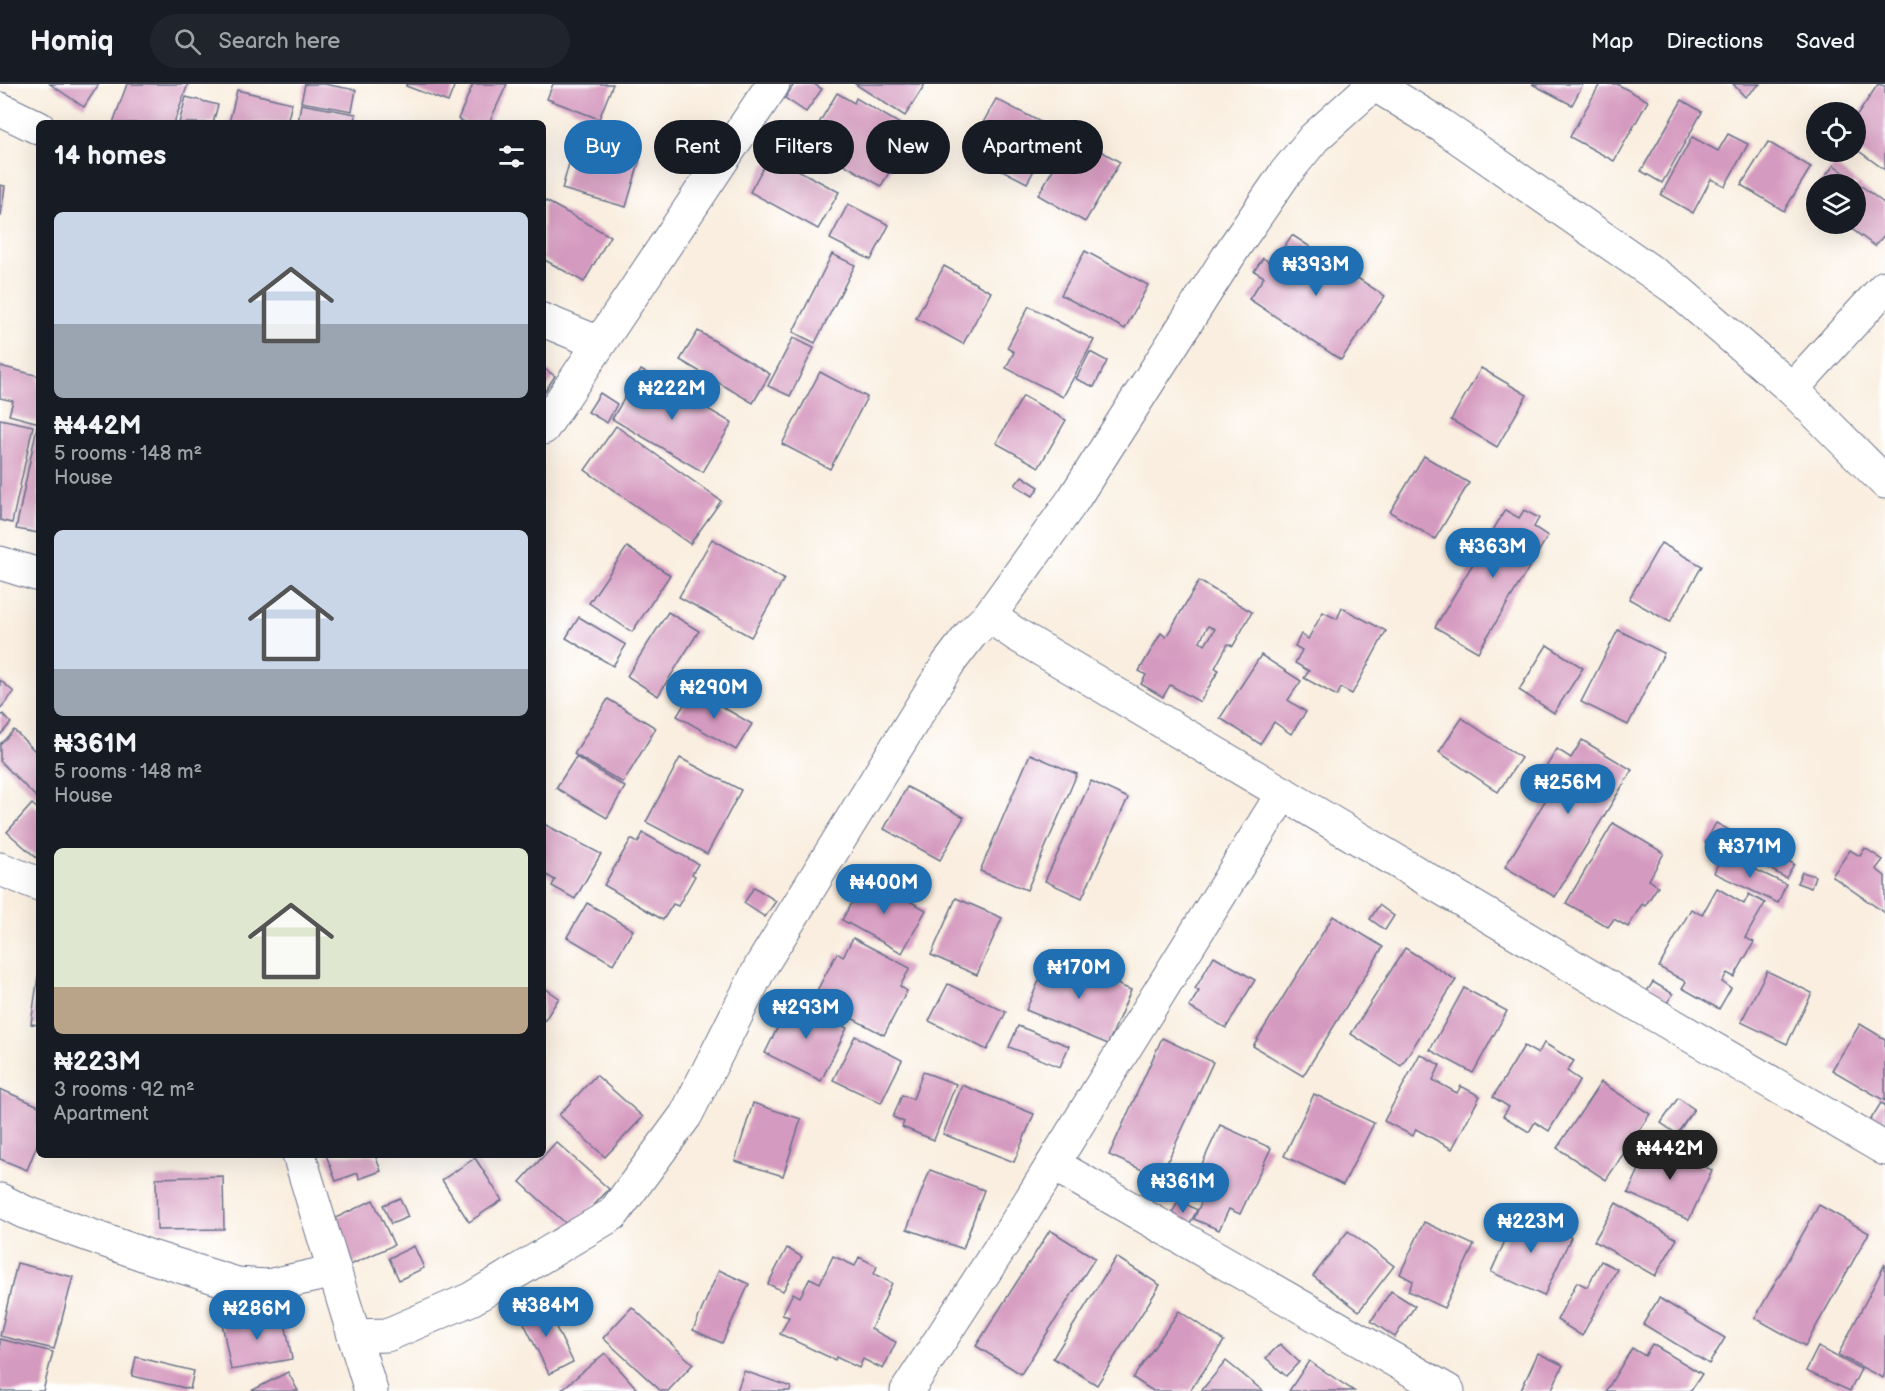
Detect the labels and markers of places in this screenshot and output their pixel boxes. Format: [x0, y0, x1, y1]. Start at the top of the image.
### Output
pin: ₦393M [1274, 246, 1358, 297]
pin: ₦222M [630, 370, 714, 421]
pin: ₦363M [1451, 528, 1535, 579]
pin: ₦290M [672, 669, 756, 720]
pin: ₦256M [1526, 764, 1610, 815]
pin: ₦371M [1708, 828, 1792, 879]
pin: ₦400M [842, 864, 926, 915]
pin: ₦170M [1037, 949, 1121, 1000]
pin: ₦293M [764, 989, 848, 1040]
pin: ₦442M [1628, 1130, 1712, 1181]
pin: ₦361M [1141, 1163, 1225, 1214]
pin: ₦223M [1489, 1203, 1573, 1254]
pin: ₦384M [504, 1287, 588, 1338]
pin: ₦286M [215, 1290, 299, 1341]

